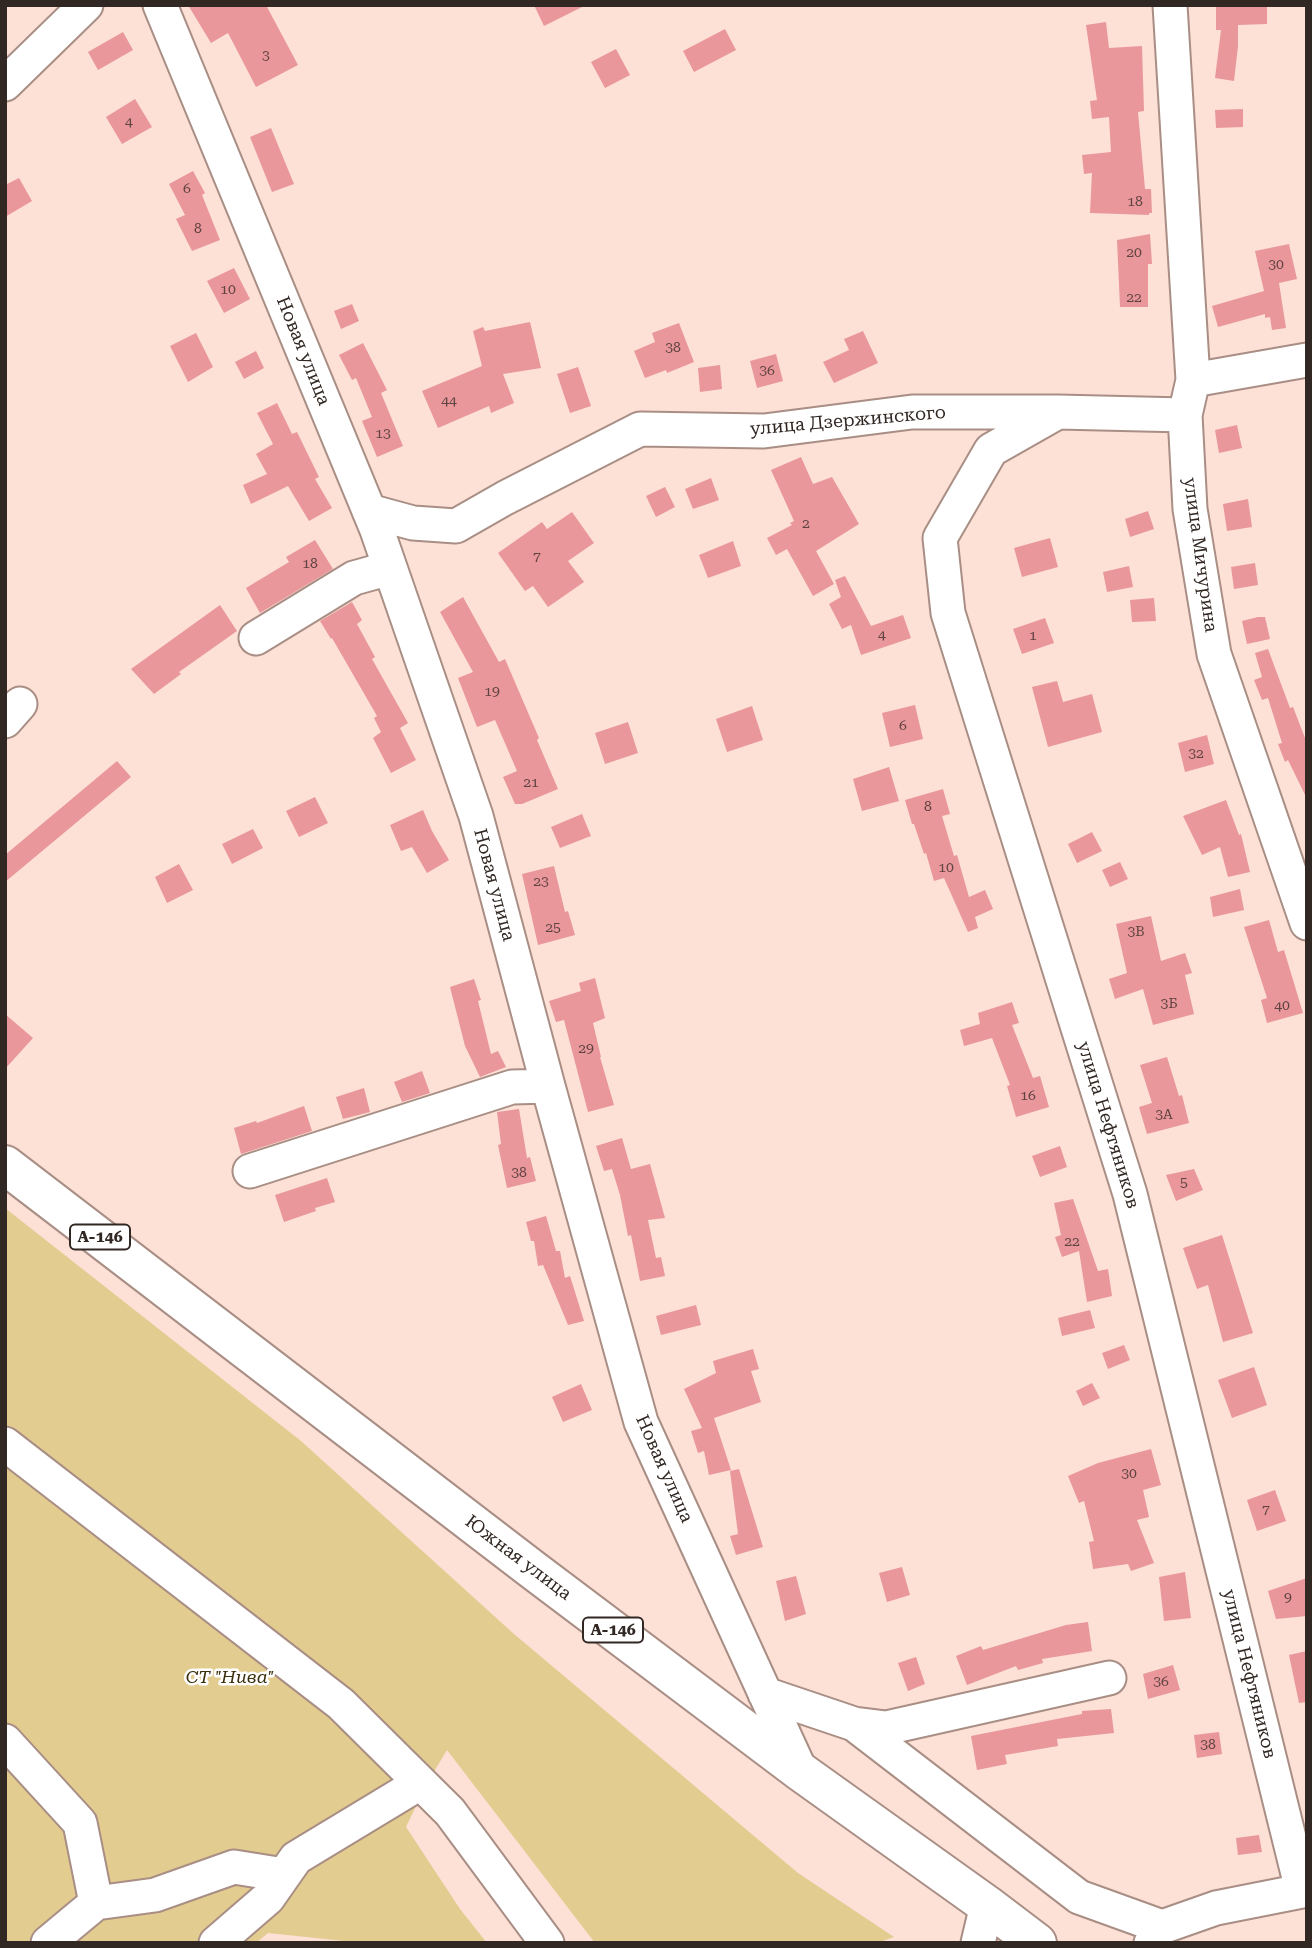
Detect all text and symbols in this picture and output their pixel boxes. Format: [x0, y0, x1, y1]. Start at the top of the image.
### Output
house number: 3 [262, 48, 270, 64]
house number: 4 [125, 114, 133, 130]
house number: 6 [183, 181, 191, 197]
house number: 18 [1127, 194, 1143, 210]
house number: 8 [194, 221, 202, 237]
house number: 20 [1126, 245, 1142, 261]
house number: 30 [1268, 257, 1284, 273]
house number: 10 [220, 282, 236, 298]
house number: 22 [1126, 290, 1142, 306]
street label: Новая улица [271, 293, 335, 409]
house number: 38 [665, 340, 681, 356]
house number: 36 [759, 363, 775, 379]
house number: 44 [441, 393, 457, 409]
street label: улица Дзержинского [749, 402, 947, 440]
house number: 13 [375, 426, 391, 442]
street label: улица Мичурина [1178, 476, 1222, 634]
house number: 2 [802, 516, 810, 532]
house number: 7 [533, 549, 541, 565]
house number: 18 [302, 556, 318, 572]
house number: 4 [878, 627, 886, 643]
house number: 1 [1029, 628, 1037, 644]
house number: 19 [484, 684, 500, 700]
house number: 6 [899, 718, 907, 734]
house number: 32 [1188, 746, 1204, 762]
house number: 21 [523, 775, 539, 791]
house number: 8 [924, 799, 932, 815]
street label: Новая улица [469, 826, 519, 944]
house number: 10 [938, 860, 954, 876]
house number: 23 [533, 874, 549, 890]
house number: 25 [545, 920, 561, 936]
house number: 3В [1127, 924, 1145, 940]
house number: 3Б [1161, 996, 1177, 1012]
house number: 40 [1274, 998, 1290, 1014]
street label: улица Нефтяников [1072, 1039, 1144, 1211]
house number: 29 [578, 1041, 594, 1057]
house number: 16 [1020, 1088, 1036, 1104]
house number: 3А [1155, 1107, 1173, 1123]
house number: 38 [511, 1165, 527, 1181]
house number: 5 [1180, 1175, 1188, 1191]
road number: А-146 [70, 1224, 130, 1250]
house number: 22 [1064, 1234, 1080, 1250]
street label: Новая улица [631, 1412, 697, 1526]
house number: 30 [1121, 1466, 1137, 1482]
house number: 7 [1262, 1502, 1270, 1518]
street label: Южная улица [461, 1511, 575, 1605]
street label: улица Нефтяников [1217, 1587, 1281, 1761]
house number: 9 [1284, 1590, 1292, 1606]
road number: А-146 [583, 1618, 643, 1642]
park label: СТ "Нива" [186, 1667, 274, 1689]
house number: 36 [1153, 1674, 1169, 1690]
house number: 38 [1200, 1737, 1216, 1753]

